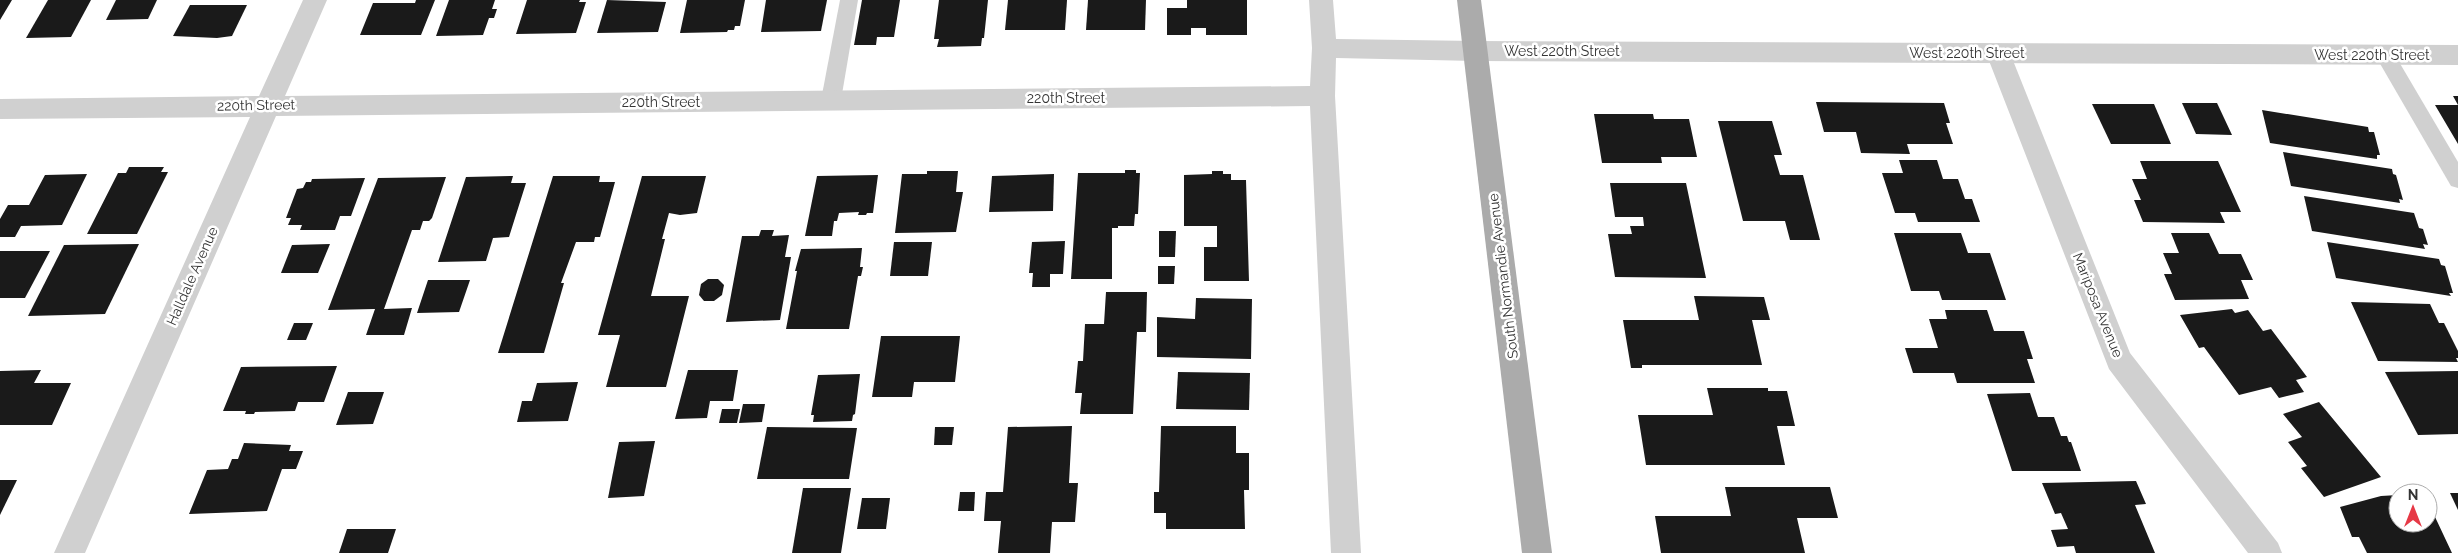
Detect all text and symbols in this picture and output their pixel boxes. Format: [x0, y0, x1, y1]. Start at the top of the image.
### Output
street label: West 220th Street [1504, 43, 1620, 59]
street label: West 220th Street [1909, 45, 2025, 61]
street label: West 220th Street [2314, 47, 2430, 63]
street label: 220th Street [1027, 90, 1105, 106]
street label: 220th Street [622, 94, 700, 110]
street label: 220th Street [217, 96, 296, 114]
street label: South Normandie Avenue [1485, 192, 1521, 360]
street label: Halldale Avenue [163, 224, 221, 328]
street label: Mariposa Avenue [2070, 250, 2126, 360]
north arrow [2388, 483, 2438, 533]
text: N [2408, 487, 2418, 503]

